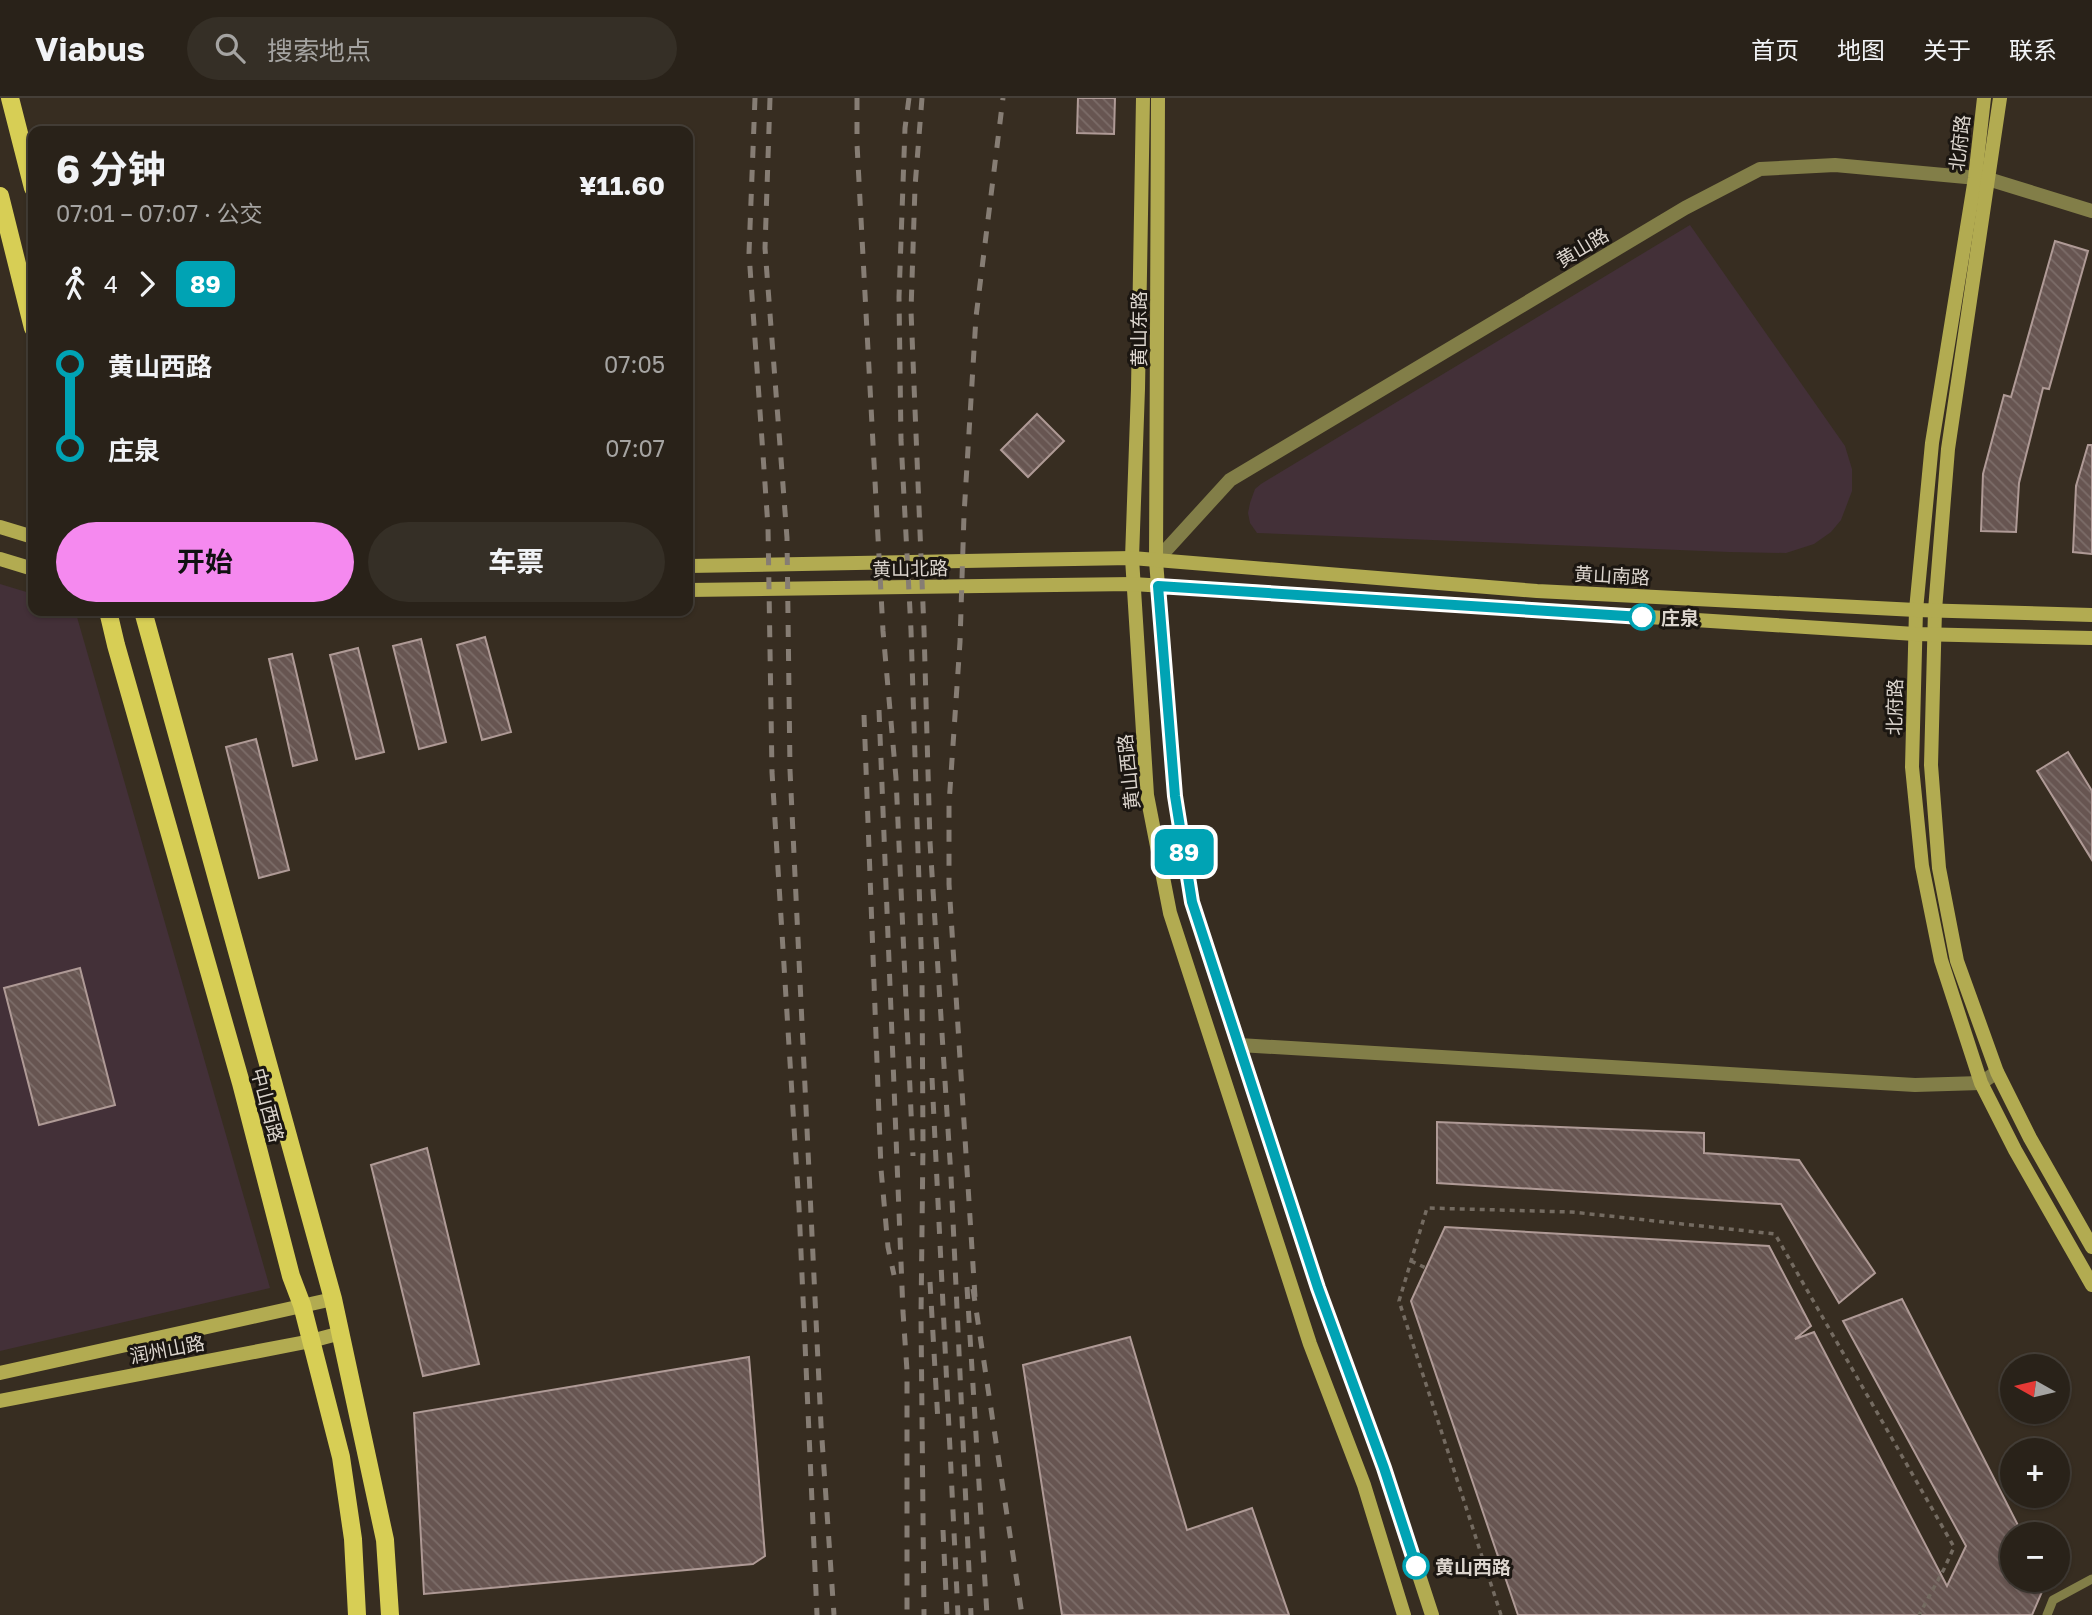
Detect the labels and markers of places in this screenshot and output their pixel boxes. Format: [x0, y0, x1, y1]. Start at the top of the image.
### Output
marker: 庄泉 [1629, 604, 1655, 630]
place label: 庄泉 [1661, 606, 1699, 629]
marker: 黄山西路 [1403, 1553, 1429, 1579]
place label: 黄山西路 [1435, 1555, 1511, 1578]

